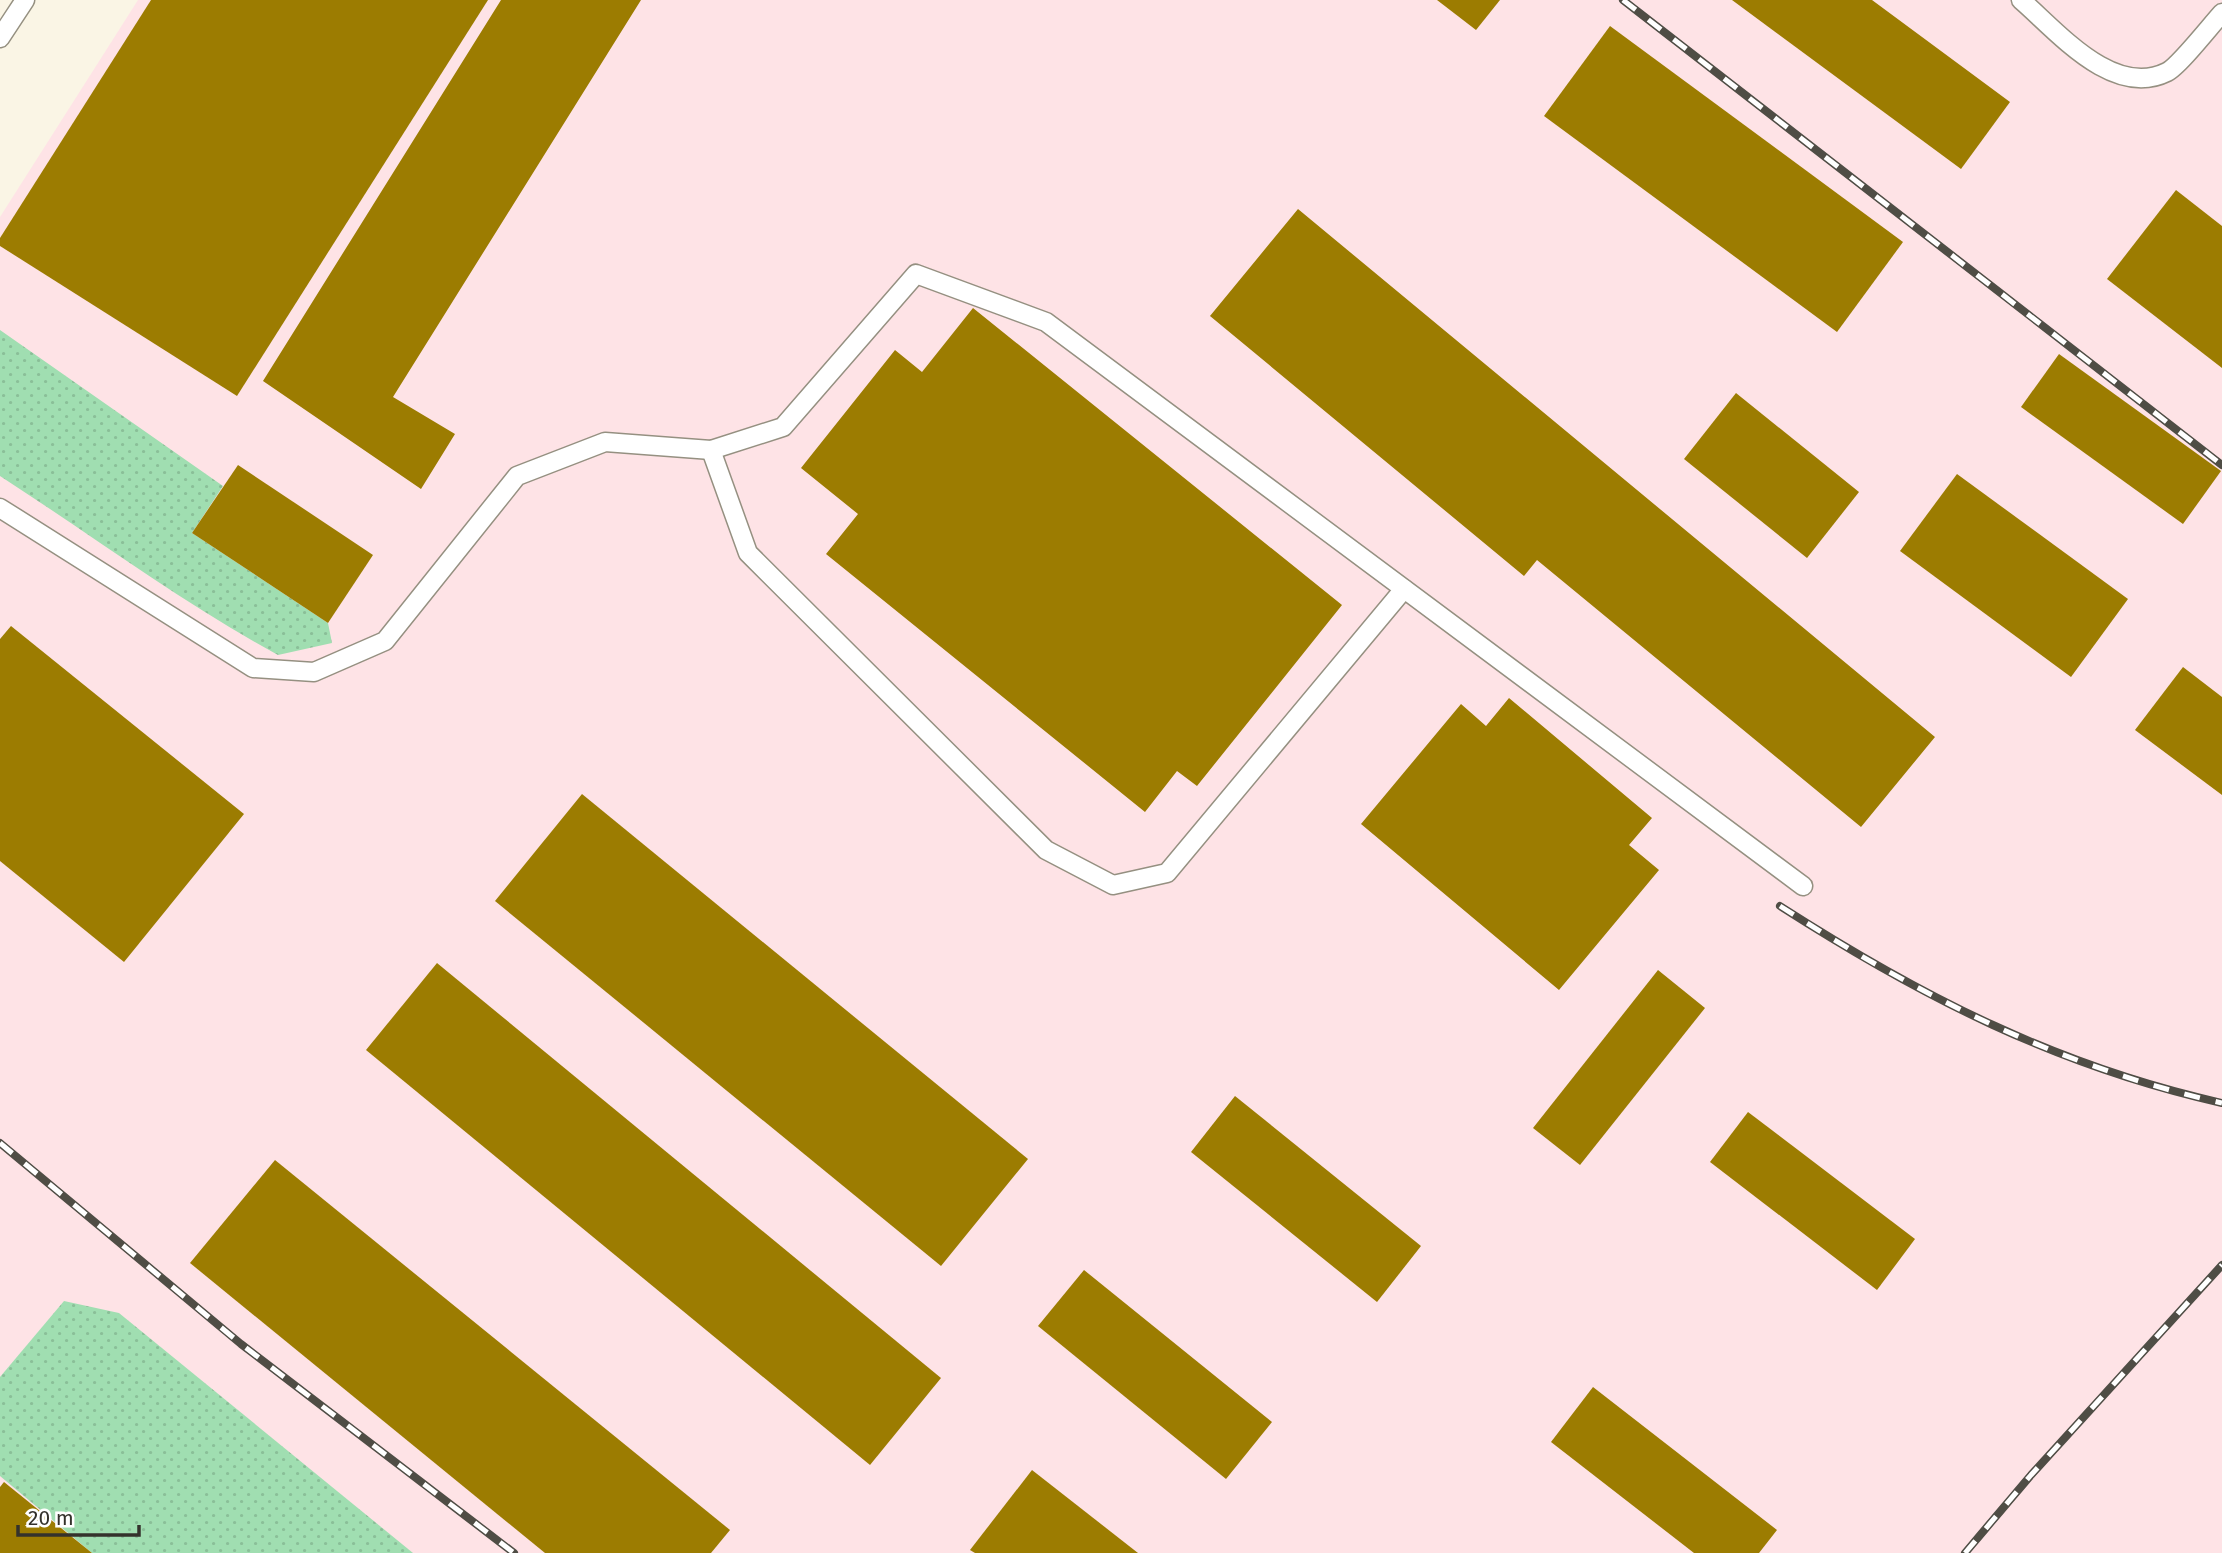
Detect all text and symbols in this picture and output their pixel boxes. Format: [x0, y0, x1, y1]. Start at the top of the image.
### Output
scale bar [18, 1494, 138, 1538]
text: 20 m [28, 1505, 74, 1531]

